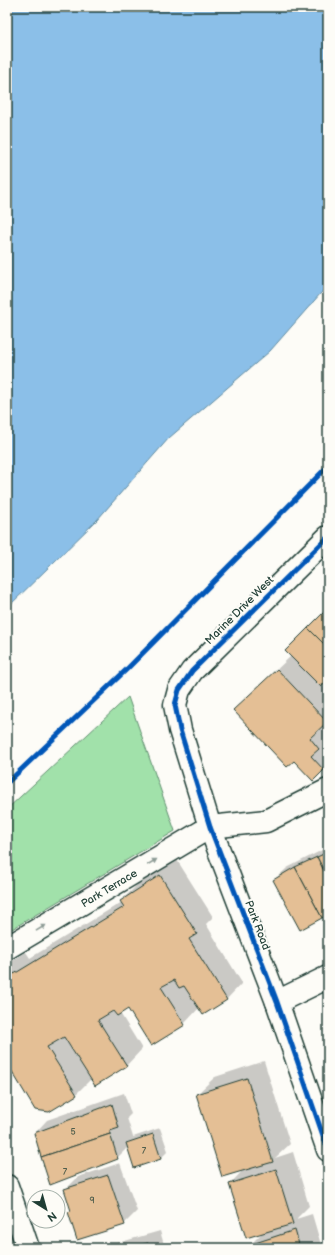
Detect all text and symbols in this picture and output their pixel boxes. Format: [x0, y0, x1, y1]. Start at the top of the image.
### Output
street label: Marine Drive West [203, 573, 277, 647]
one-way arrow [146, 858, 158, 865]
street label: Park Terrace [79, 866, 140, 910]
street label: Park Road [242, 899, 273, 952]
one-way arrow [35, 924, 47, 931]
house number: 5 [70, 1127, 76, 1138]
house number: 7 [142, 1146, 147, 1157]
house number: 7 [63, 1167, 68, 1178]
north arrow [26, 1189, 66, 1229]
house number: 9 [89, 1195, 95, 1206]
text: N [45, 1209, 59, 1224]

